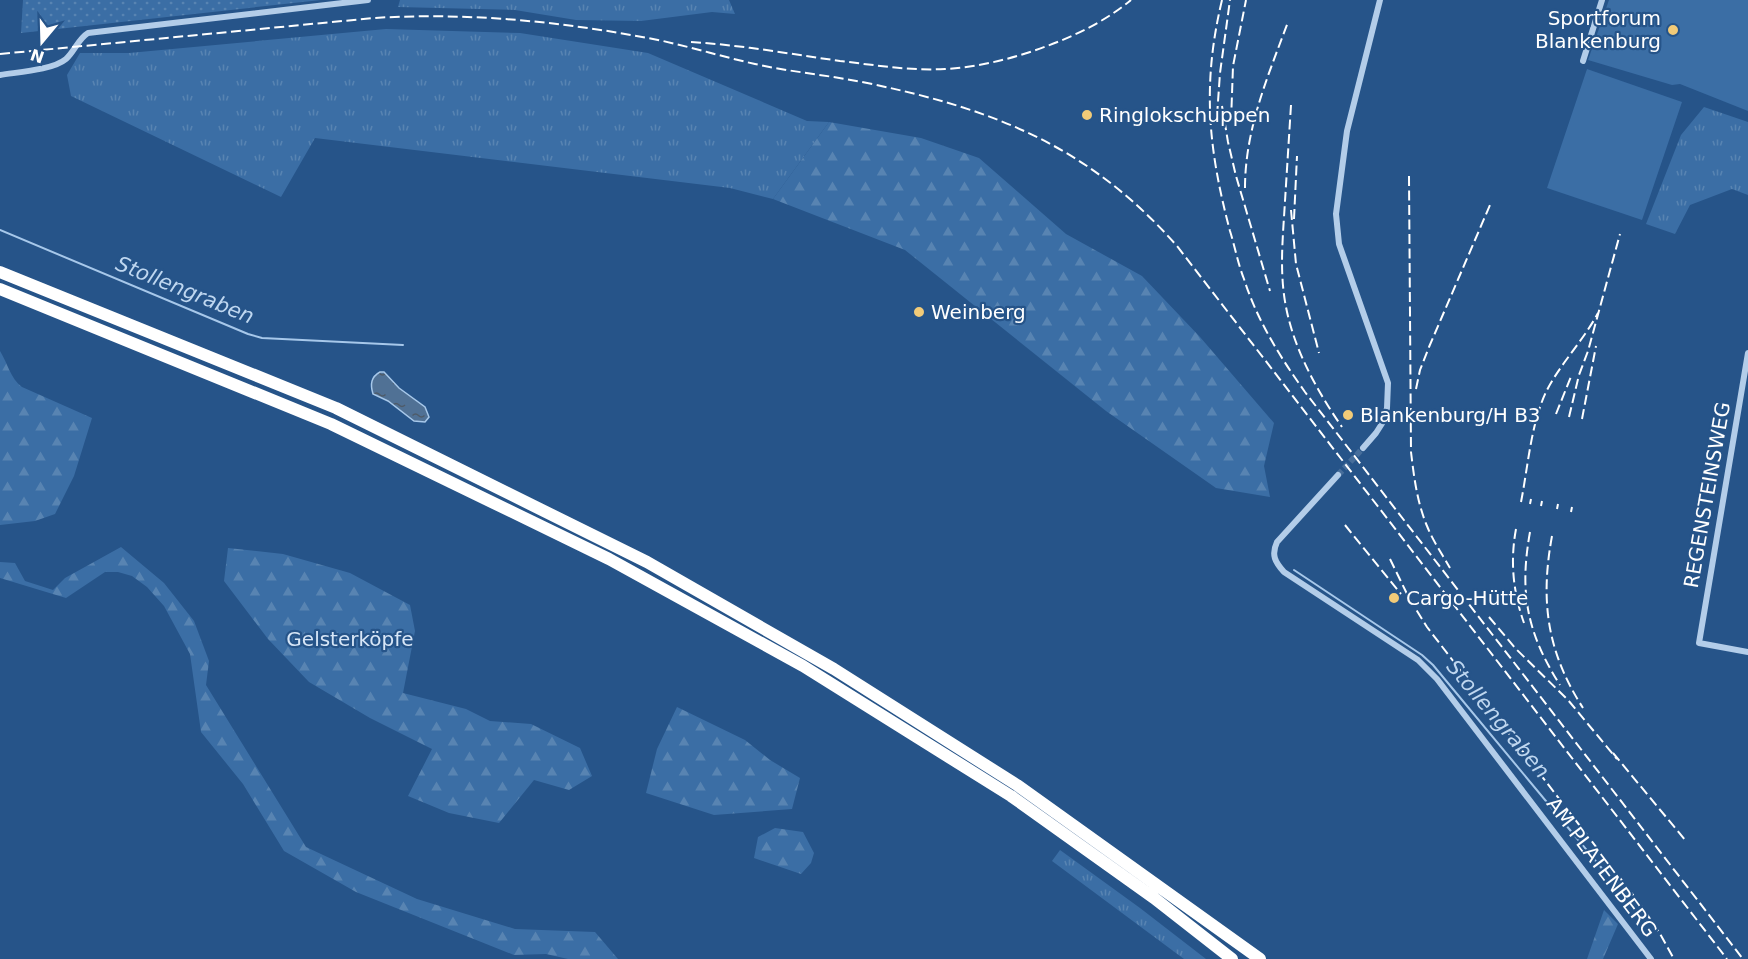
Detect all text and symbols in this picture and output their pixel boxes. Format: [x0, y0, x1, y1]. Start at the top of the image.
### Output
place label: Sportforum Blankenburg [1535, 6, 1661, 53]
north arrow [12, 12, 72, 72]
marker: Sportforum Blankenburg [1666, 23, 1680, 37]
text: N [28, 45, 47, 67]
place label: Ringlokschuppen [1099, 103, 1270, 127]
marker: Ringlokschuppen [1080, 108, 1094, 122]
water label: Stollengraben [112, 251, 258, 329]
place label: Weinberg [931, 300, 1026, 324]
marker: Weinberg [912, 305, 926, 319]
street label: REGENSTEINSWEG [1679, 400, 1735, 590]
place label: Blankenburg/H B3 [1360, 403, 1541, 427]
marker: Blankenburg/H B3 [1341, 408, 1355, 422]
place label: Cargo-Hütte [1406, 586, 1528, 610]
marker: Cargo-Hütte [1387, 591, 1401, 605]
park label: Gelsterköpfe [286, 627, 414, 651]
water label: Stollengraben [1442, 655, 1554, 783]
street label: AM PLATENBERG [1542, 792, 1662, 942]

